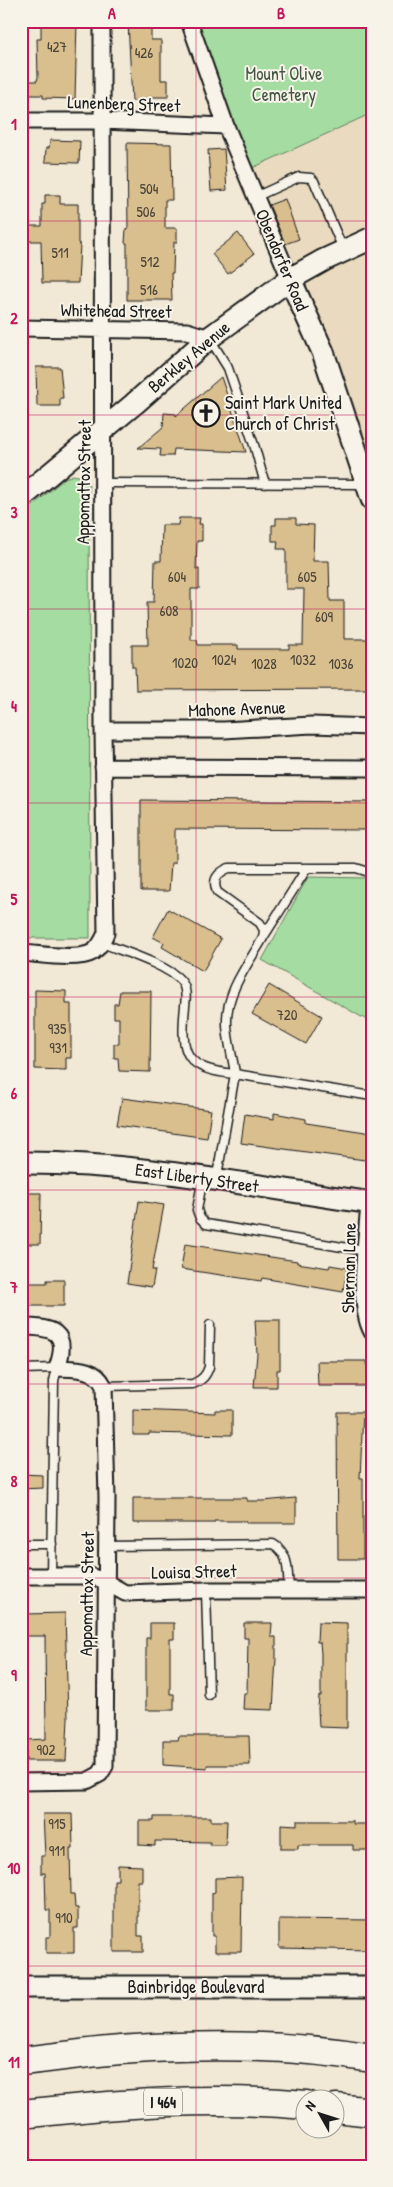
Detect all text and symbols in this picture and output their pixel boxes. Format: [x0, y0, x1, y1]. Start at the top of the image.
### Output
text: A [108, 2, 116, 24]
text: B [277, 2, 285, 24]
house number: 427 [47, 36, 67, 57]
house number: 426 [135, 42, 153, 63]
park label: Mount Olive Cemetery [246, 61, 322, 107]
street label: Lunenberg Street [67, 89, 182, 118]
text: 1 [11, 113, 17, 135]
house number: 504 [140, 178, 159, 199]
house number: 506 [136, 201, 156, 222]
street label: Obendorfer Road [250, 205, 315, 314]
house number: 511 [51, 242, 69, 263]
house number: 512 [141, 251, 159, 272]
house number: 516 [140, 279, 158, 300]
street label: Whitehead Street [60, 297, 172, 324]
text: 2 [10, 307, 18, 329]
street label: Berkley Avenue [142, 315, 235, 398]
place label: Saint Mark United Church of Christ [225, 390, 342, 436]
church icon: Saint Mark United Church of Christ [191, 398, 221, 428]
street label: Appomattox Street [70, 419, 97, 544]
text: 3 [10, 501, 18, 523]
house number: 604 [168, 566, 187, 587]
house number: 605 [297, 566, 317, 587]
house number: 608 [159, 600, 179, 621]
house number: 609 [315, 606, 334, 627]
house number: 1024 [212, 649, 237, 670]
house number: 1032 [290, 649, 316, 670]
house number: 1020 [172, 652, 198, 673]
house number: 1028 [251, 653, 277, 674]
house number: 1036 [329, 653, 353, 674]
street label: Mahone Avenue [188, 694, 286, 723]
text: 4 [11, 695, 17, 717]
text: 5 [11, 888, 18, 910]
house number: 720 [276, 1004, 298, 1025]
house number: 935 [48, 1018, 67, 1039]
house number: 931 [49, 1037, 67, 1058]
text: 6 [11, 1082, 18, 1104]
street label: East Liberty Street [134, 1156, 261, 1199]
street label: Sherman Lane [335, 1223, 362, 1313]
text: 7 [9, 1276, 18, 1298]
text: 8 [11, 1470, 18, 1492]
street label: Appomattox Street [73, 1531, 100, 1656]
street label: Louisa Street [151, 1558, 238, 1585]
text: 9 [11, 1664, 17, 1686]
house number: 902 [36, 1739, 56, 1760]
house number: 915 [48, 1813, 66, 1834]
house number: 911 [49, 1840, 65, 1861]
text: 10 [8, 1857, 20, 1879]
house number: 910 [55, 1907, 73, 1928]
street label: Bainbridge Boulevard [128, 1974, 264, 1999]
text: 11 [8, 2051, 20, 2073]
road number: I 464 [144, 2088, 182, 2116]
north arrow [296, 2090, 346, 2140]
text: N [300, 2096, 320, 2114]

